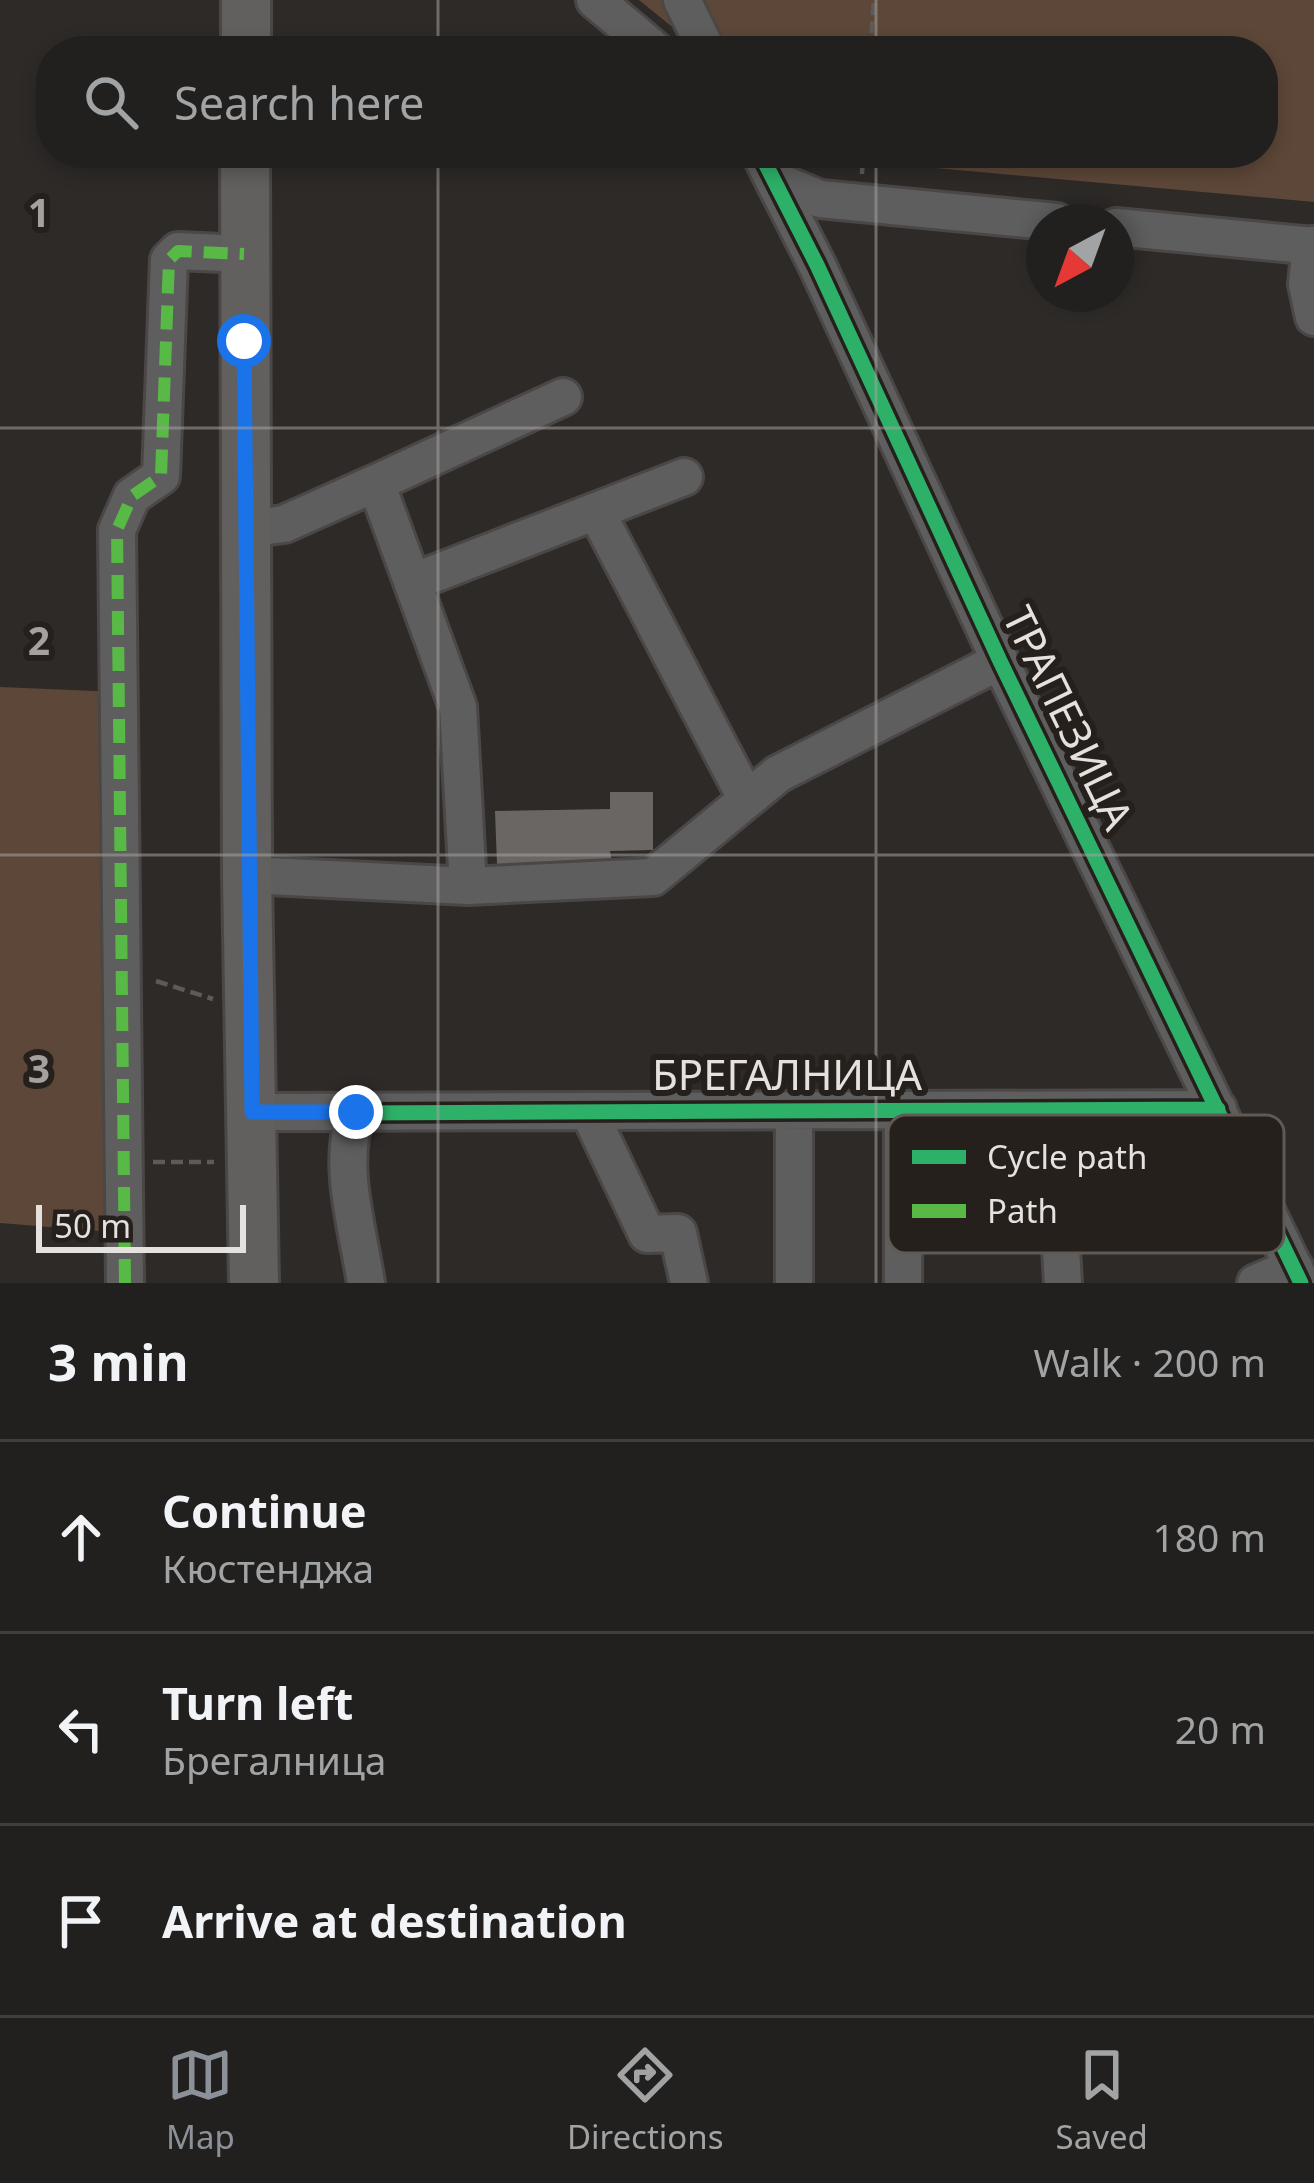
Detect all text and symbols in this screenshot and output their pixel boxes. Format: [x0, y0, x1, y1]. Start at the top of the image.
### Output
search box [36, 36, 1278, 168]
icon: search [78, 69, 144, 135]
text: Search here [174, 72, 424, 133]
text: 1 [28, 185, 50, 238]
north arrow [1026, 204, 1134, 312]
route start [217, 314, 271, 368]
street label: ТРАПЕЗИЦА [991, 596, 1148, 839]
text: 2 [28, 613, 50, 666]
text: 3 [28, 1041, 50, 1094]
street label: БРЕГАЛНИЦА [652, 1045, 922, 1102]
route end [329, 1085, 383, 1139]
legend [888, 1115, 1284, 1253]
text: Cycle path [987, 1134, 1147, 1179]
text: Path [987, 1188, 1058, 1233]
scale bar [36, 1199, 246, 1252]
text: 50 m [54, 1203, 131, 1248]
text: 3 min [48, 1326, 189, 1396]
text: Walk · 200 m [1033, 1335, 1266, 1388]
text: Continue [162, 1480, 367, 1541]
icon: ahead [48, 1504, 114, 1570]
text: 180 m [1152, 1510, 1266, 1563]
text: Кюстенджа [162, 1541, 374, 1594]
text: Turn left [162, 1672, 353, 1733]
icon: left [48, 1696, 114, 1762]
text: 20 m [1175, 1702, 1266, 1755]
text: Брегалница [162, 1733, 387, 1786]
icon: arrive [48, 1888, 114, 1954]
text: Arrive at destination [162, 1890, 627, 1951]
tab: Map [166, 2042, 235, 2159]
tab: Directions [567, 2042, 724, 2159]
tab: Saved [1056, 2042, 1148, 2159]

